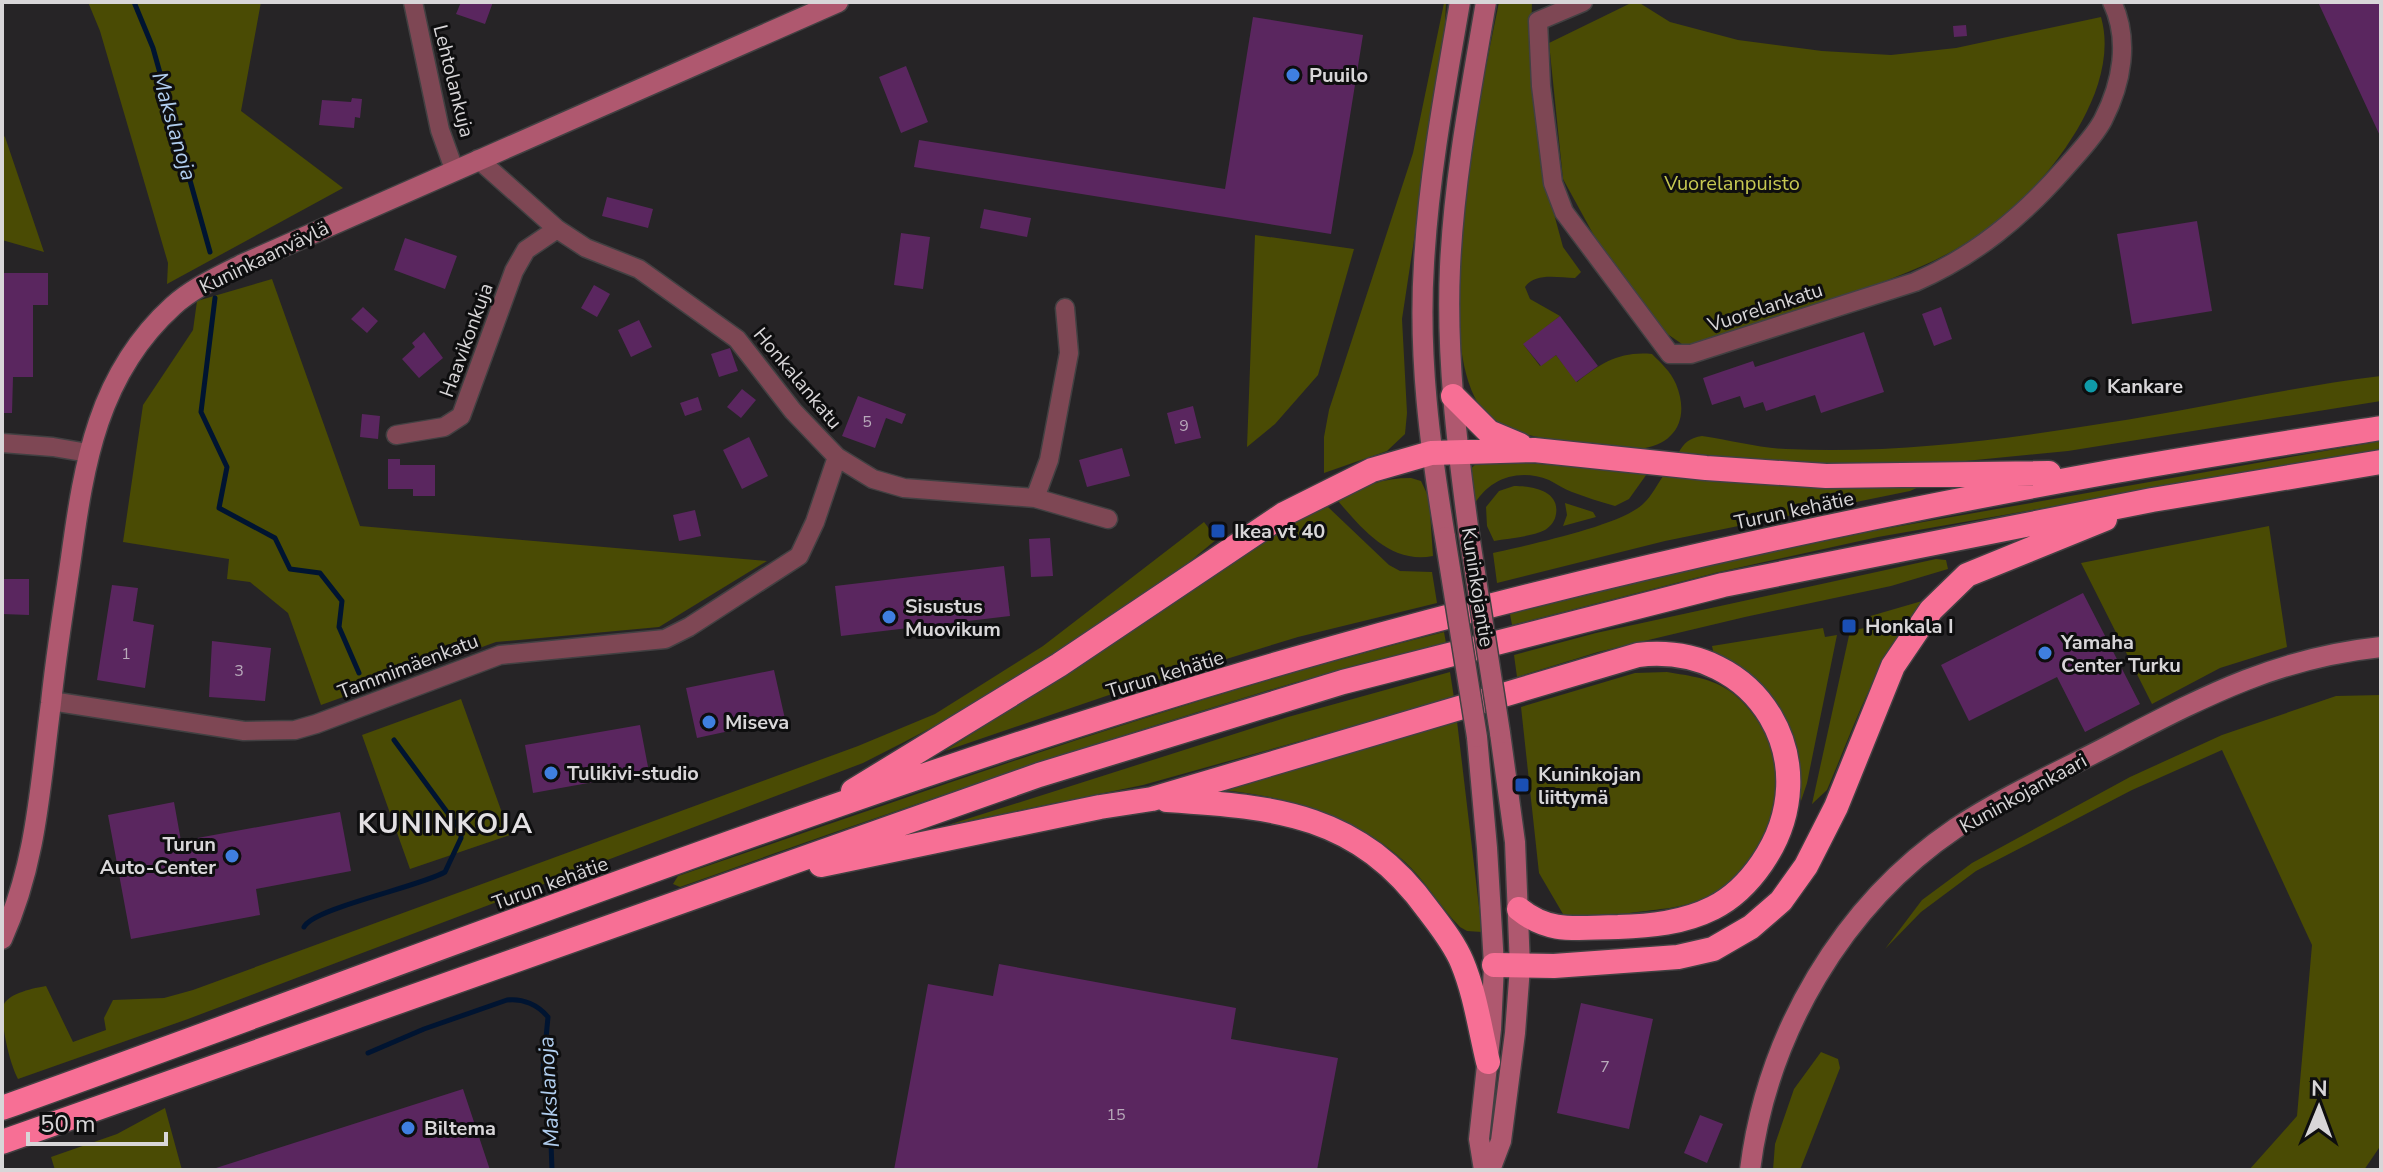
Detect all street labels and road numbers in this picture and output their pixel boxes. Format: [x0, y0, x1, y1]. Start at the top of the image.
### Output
street label: Lehtolankuja [426, 22, 481, 140]
street label: Kuninkaanväylä [195, 214, 333, 300]
street label: Vuorelankatu [1703, 276, 1826, 339]
street label: Haavikonkuja [433, 279, 500, 401]
street label: Honkalankatu [747, 322, 848, 435]
street label: Turun kehätie [1732, 485, 1856, 536]
street label: Kuninkojantie [1455, 525, 1500, 649]
street label: Tammimäenkatu [334, 627, 482, 706]
street label: Turun kehätie [1103, 644, 1227, 705]
street label: Kuninkojankaari [1955, 747, 2092, 840]
street label: Turun kehätie [489, 850, 612, 917]

